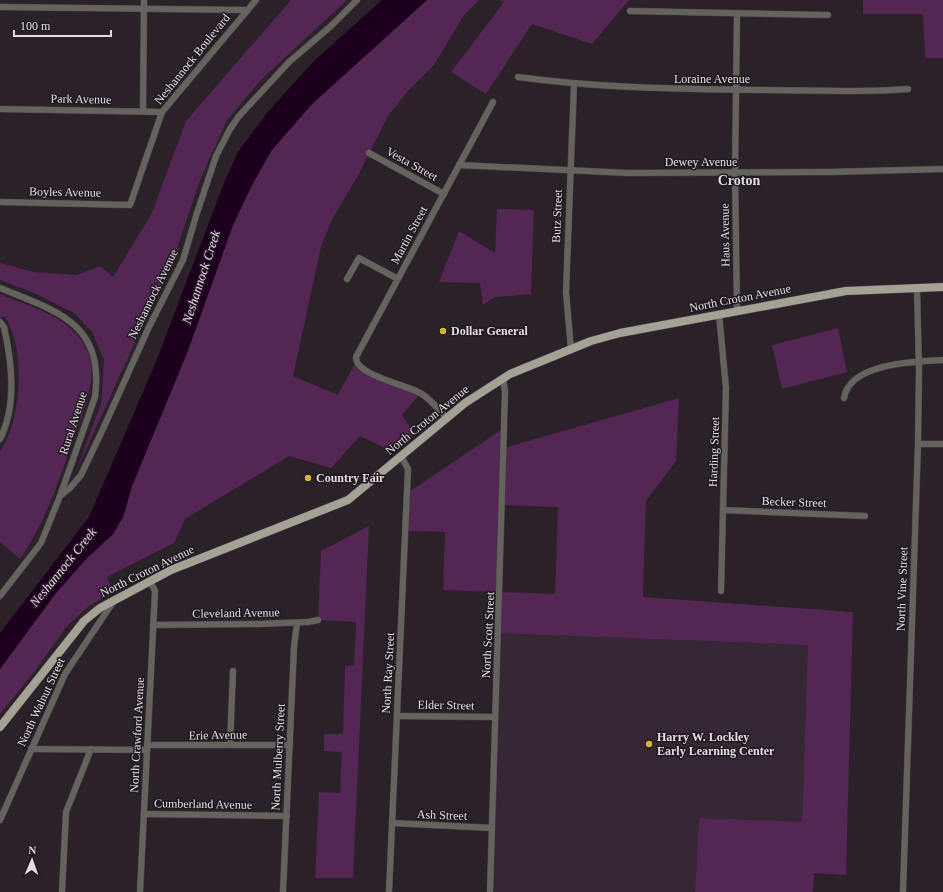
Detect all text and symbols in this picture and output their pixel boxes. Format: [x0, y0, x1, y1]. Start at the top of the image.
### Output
street label: Neshannock Boulevard [151, 11, 233, 107]
scale bar [14, 12, 111, 38]
text: 100 m [20, 19, 51, 33]
street label: Loraine Avenue [674, 72, 750, 86]
street label: Park Avenue [50, 91, 112, 107]
street label: Vesta Street [384, 144, 441, 184]
street label: Dewey Avenue [665, 155, 737, 169]
district label: Croton [718, 173, 760, 188]
street label: Boyles Avenue [29, 184, 101, 200]
street label: Butz Street [549, 188, 565, 243]
street label: Martin Street [388, 203, 430, 266]
street label: Haus Avenue [717, 203, 733, 267]
water label: Neshannock Creek [179, 228, 223, 327]
street label: Neshannock Avenue [125, 247, 181, 341]
street label: North Croton Avenue [688, 281, 792, 315]
place label: Dollar General [451, 324, 528, 338]
marker: Dollar General [438, 326, 448, 336]
street label: North Croton Avenue [383, 382, 471, 458]
street label: Rural Avenue [56, 390, 90, 456]
street label: Harding Street [706, 416, 722, 487]
place label: Country Fair [316, 471, 385, 485]
marker: Country Fair [303, 473, 313, 483]
street label: Becker Street [761, 494, 827, 510]
water label: Neshannock Creek [26, 524, 100, 610]
street label: North Croton Avenue [98, 542, 196, 600]
street label: North Vine Street [894, 546, 910, 631]
street label: North Scott Street [479, 591, 497, 679]
street label: Cleveland Avenue [192, 605, 280, 621]
street label: North Ray Street [379, 631, 397, 714]
street label: North Walnut Street [14, 655, 68, 749]
street label: North Crawford Avenue [127, 677, 147, 793]
street label: Elder Street [417, 698, 475, 713]
street label: North Mulberry Street [268, 702, 288, 811]
street label: Erie Avenue [188, 727, 248, 743]
place label: Harry W. Lockley Early Learning Center [657, 730, 775, 758]
marker: Harry W. Lockley Early Learning Center [644, 739, 654, 749]
street label: Cumberland Avenue [154, 796, 252, 812]
street label: Ash Street [417, 807, 468, 823]
north arrow [12, 840, 52, 880]
text: N [28, 844, 37, 856]

